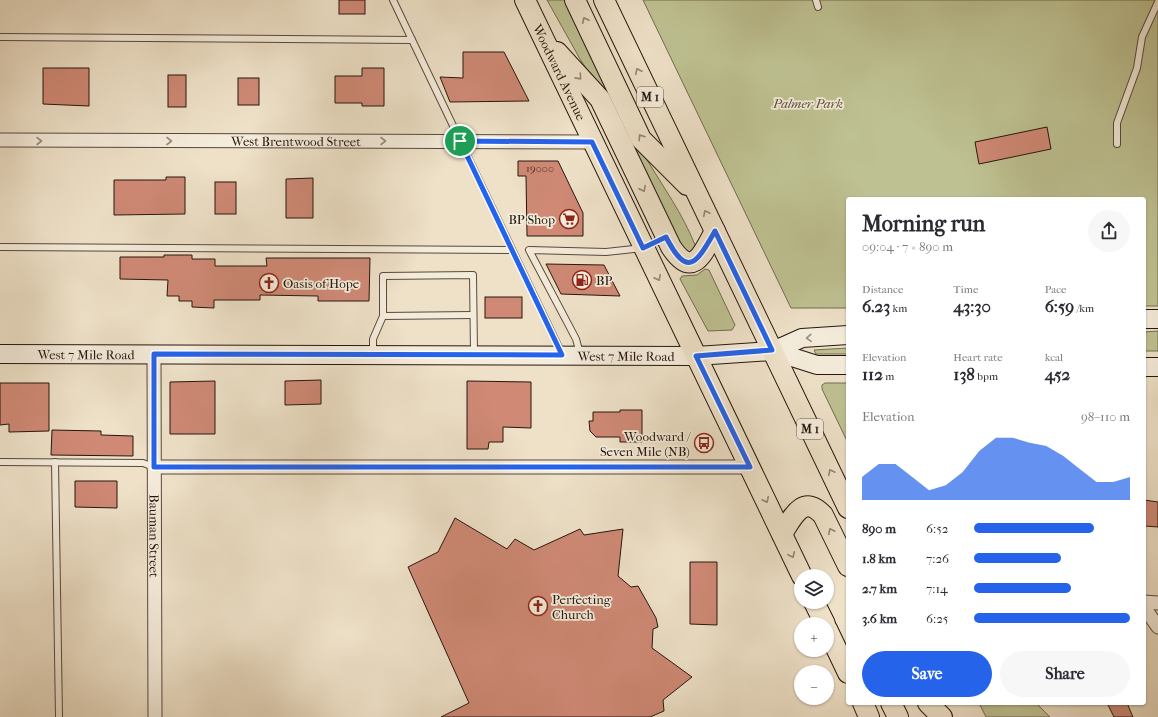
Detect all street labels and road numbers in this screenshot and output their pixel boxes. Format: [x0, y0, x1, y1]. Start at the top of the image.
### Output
street label: Woodward Avenue [530, 21, 589, 123]
road number: M 1 [637, 87, 663, 107]
street label: West Brentwood Street [230, 133, 361, 149]
street label: West 7 Mile Road [36, 347, 136, 362]
street label: West 7 Mile Road [576, 348, 676, 363]
road number: M 1 [797, 419, 823, 439]
street label: Bauman Street [147, 494, 162, 578]

